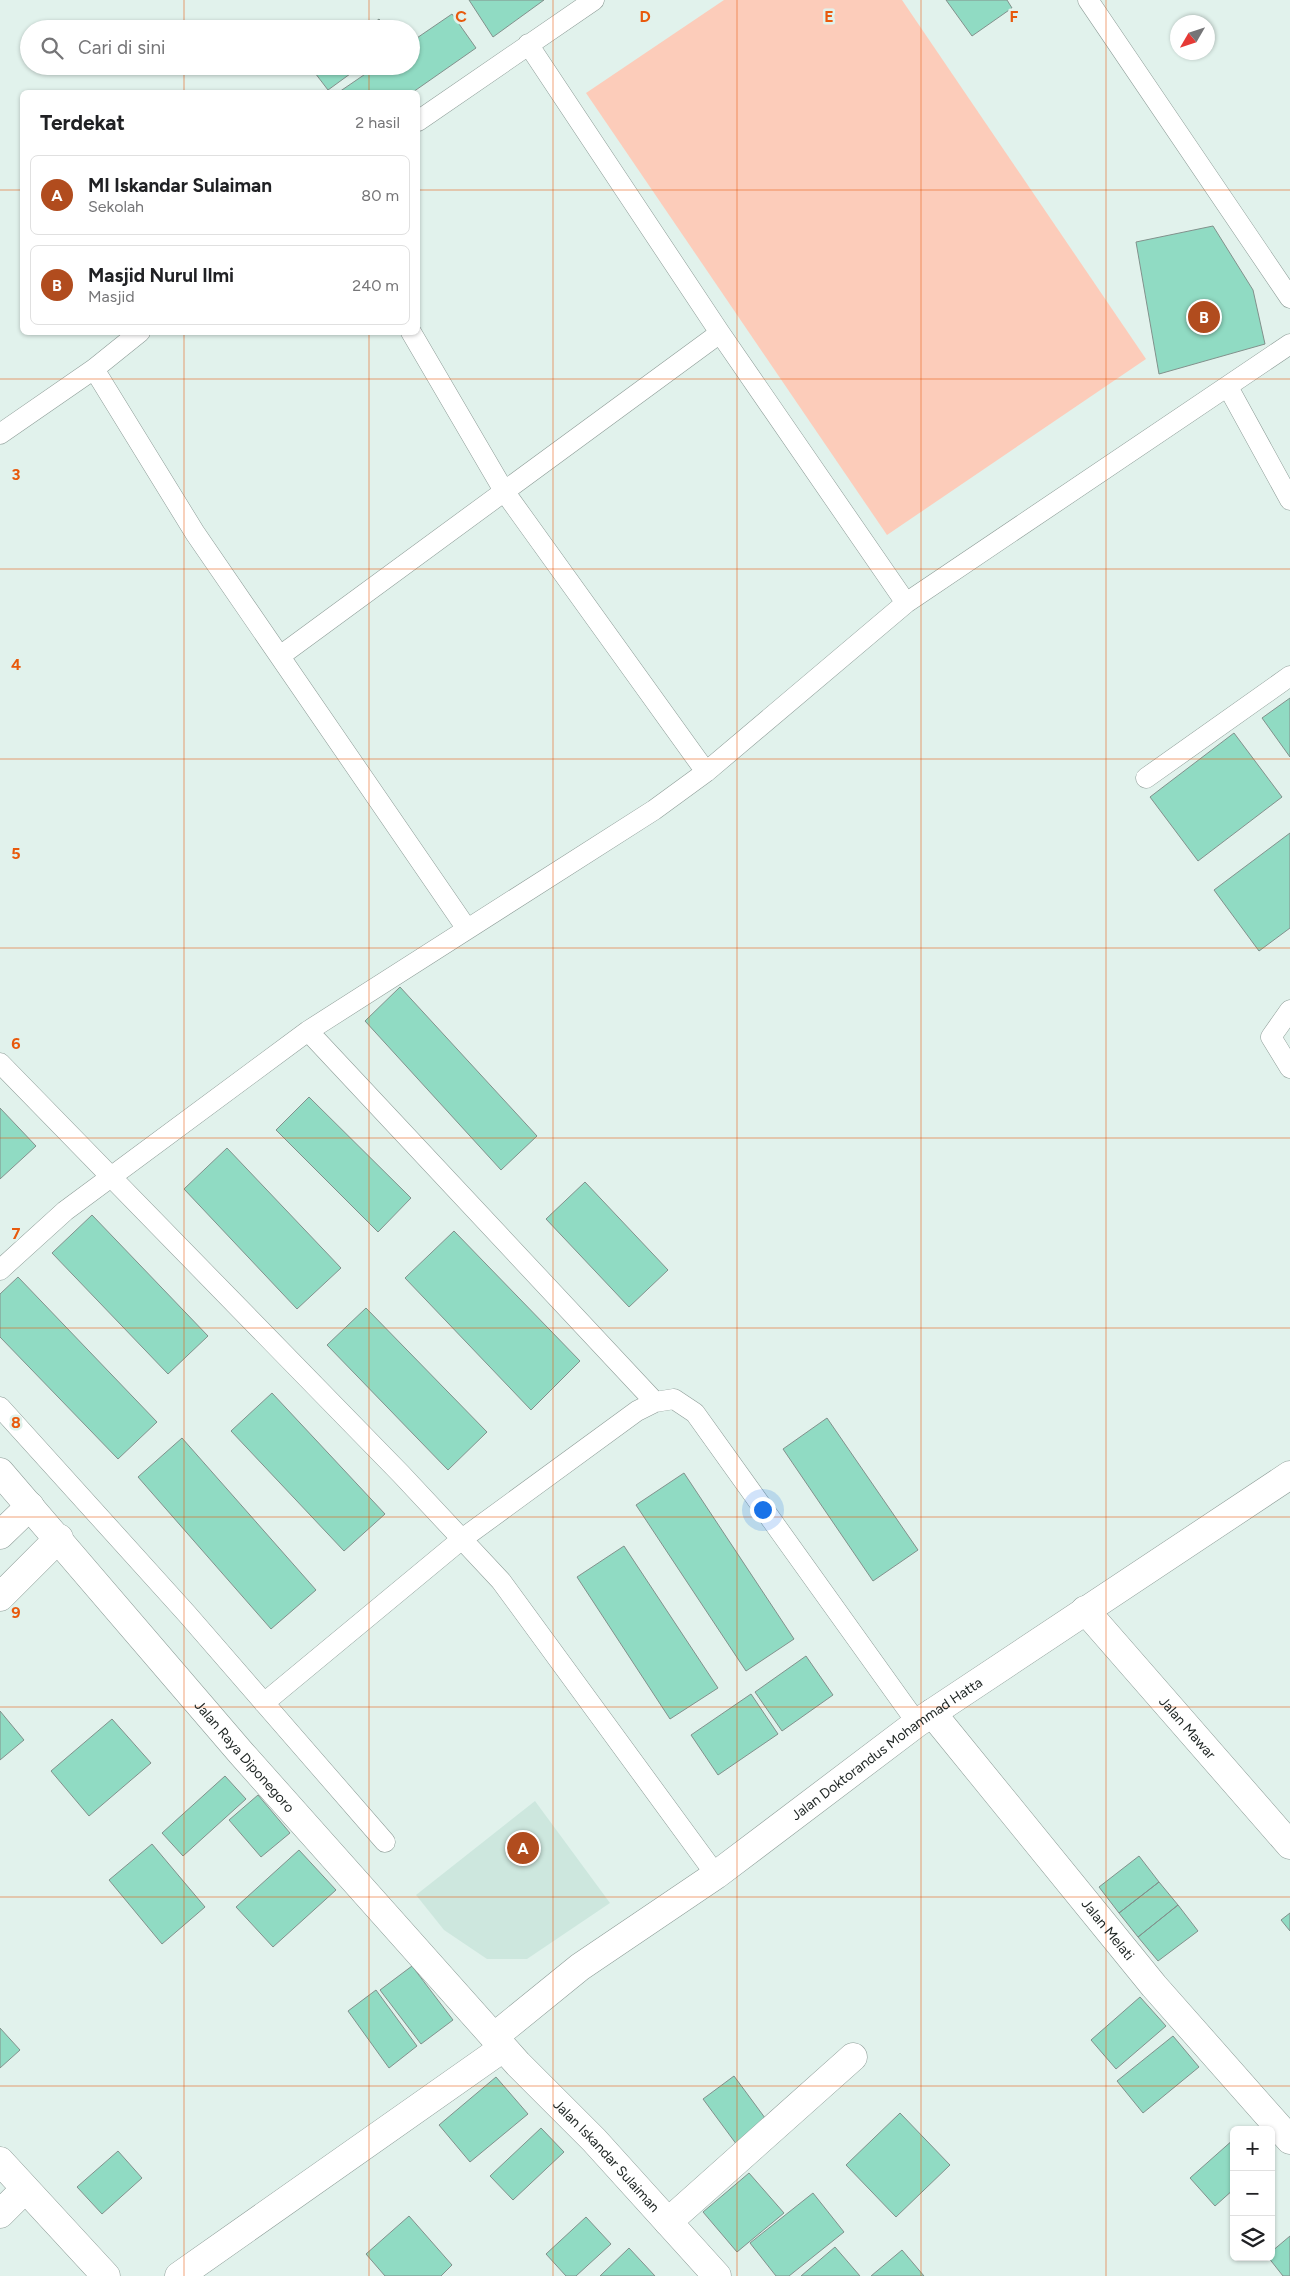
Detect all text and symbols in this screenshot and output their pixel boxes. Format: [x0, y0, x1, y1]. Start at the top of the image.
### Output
text: C [455, 7, 467, 26]
text: D [639, 7, 651, 26]
text: E [824, 7, 834, 26]
text: F [1010, 7, 1019, 26]
north arrow [1170, 15, 1215, 60]
search box [20, 20, 420, 75]
icon: search [38, 34, 66, 62]
text: Cari di sini [78, 36, 165, 59]
text: Terdekat [40, 110, 125, 135]
text: 2 hasil [355, 113, 400, 132]
text: MI Iskandar Sulaiman [88, 174, 272, 197]
text: A [51, 186, 63, 205]
text: 80 m [361, 186, 399, 205]
text: Sekolah [88, 197, 144, 216]
text: Masjid Nurul Ilmi [88, 264, 234, 287]
text: B [52, 276, 62, 295]
text: 240 m [352, 276, 399, 295]
text: Masjid [88, 287, 135, 306]
pin: B [1188, 298, 1220, 336]
text: 3 [12, 465, 21, 484]
text: 4 [11, 655, 21, 674]
text: 5 [11, 844, 21, 863]
text: 6 [11, 1034, 21, 1053]
text: 7 [12, 1224, 21, 1243]
text: 8 [11, 1413, 21, 1432]
your location [750, 1497, 776, 1523]
text: 9 [11, 1603, 21, 1622]
street label: Jalan Doktorandus Mohammad Hatta [787, 1674, 985, 1824]
street label: Jalan Mawar [1156, 1693, 1220, 1763]
street label: Jalan Raya Diponegoro [191, 1697, 298, 1816]
pin: A [507, 1829, 539, 1867]
street label: Jalan Melati [1078, 1895, 1138, 1964]
street label: Jalan Iskandar Sulaiman [550, 2096, 663, 2216]
map controls [1230, 2126, 1275, 2261]
button: + [1230, 2126, 1275, 2171]
button: − [1230, 2171, 1275, 2216]
button: layers [1230, 2216, 1275, 2261]

